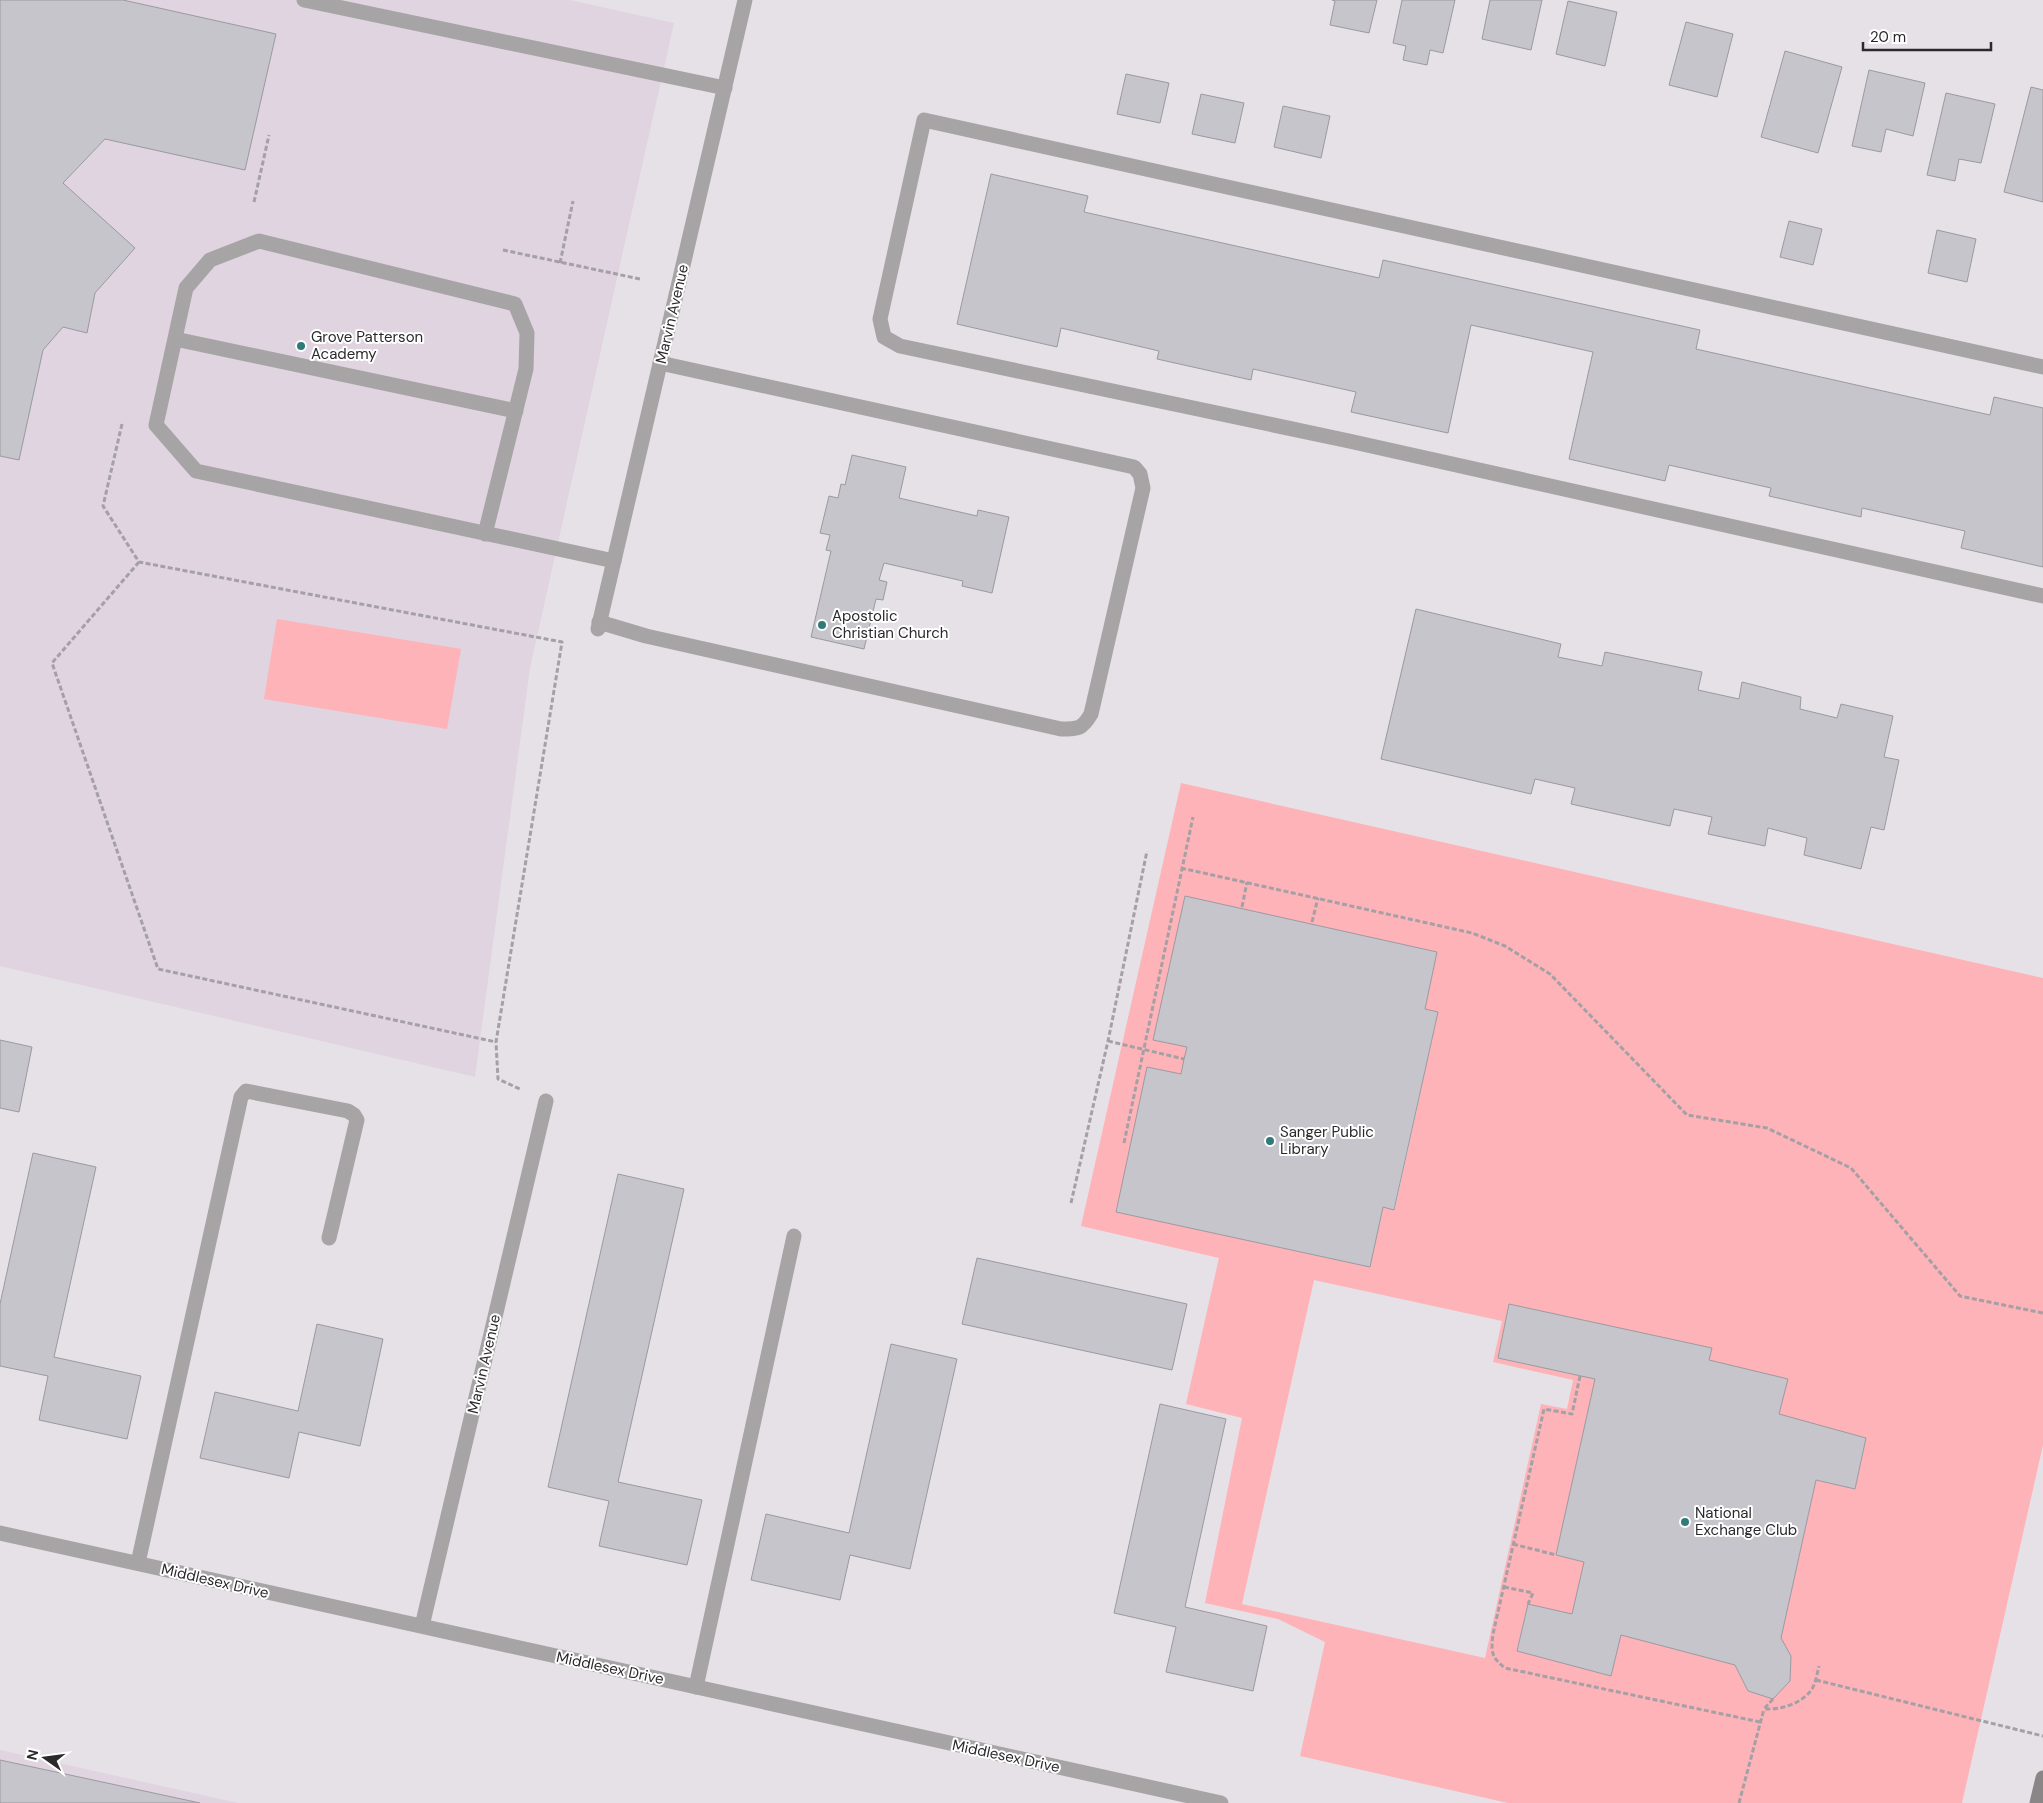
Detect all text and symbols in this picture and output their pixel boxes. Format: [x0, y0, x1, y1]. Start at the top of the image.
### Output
scale bar [1863, 20, 1990, 52]
text: 20 m [1870, 27, 1906, 47]
street label: Marvin Avenue [651, 262, 693, 366]
place label: Grove Patterson Academy [311, 327, 423, 364]
marker: Grove Patterson Academy [295, 340, 307, 352]
place label: Apostolic Christian Church [832, 606, 948, 643]
marker: Apostolic Christian Church [816, 619, 828, 631]
place label: Sanger Public Library [1280, 1122, 1374, 1159]
marker: Sanger Public Library [1264, 1135, 1276, 1147]
street label: Marvin Avenue [463, 1312, 505, 1416]
place label: National Exchange Club [1695, 1503, 1797, 1540]
marker: National Exchange Club [1679, 1516, 1691, 1528]
street label: Middlesex Drive [159, 1559, 271, 1603]
street label: Middlesex Drive [554, 1647, 666, 1689]
north arrow [20, 1733, 70, 1783]
street label: Middlesex Drive [950, 1735, 1062, 1777]
text: N [22, 1748, 42, 1762]

